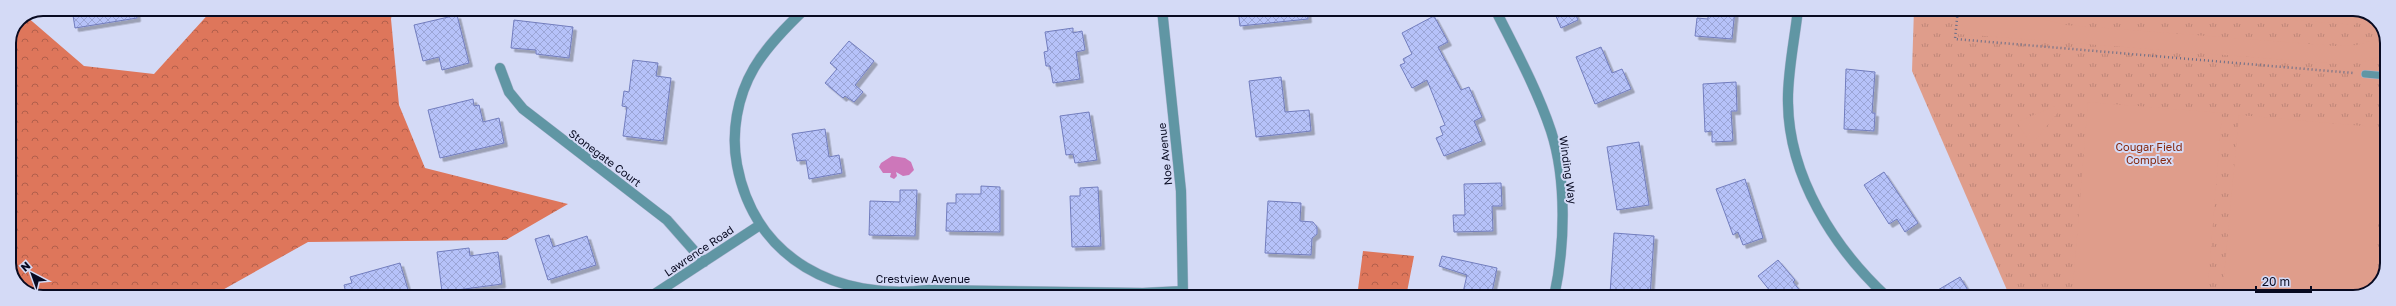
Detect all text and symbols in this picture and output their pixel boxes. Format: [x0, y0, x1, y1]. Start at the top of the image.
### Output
street label: Noe Avenue [1155, 122, 1174, 186]
street label: Stonegate Court [567, 126, 644, 189]
street label: Winding Way [1557, 135, 1580, 205]
park label: Cougar Field Complex [2116, 140, 2182, 166]
street label: Lawrence Road [662, 223, 736, 279]
north arrow [12, 254, 52, 294]
text: N [18, 258, 33, 274]
scale bar [2256, 268, 2311, 294]
street label: Crestview Avenue [876, 272, 970, 285]
text: 20 m [2262, 274, 2290, 289]

